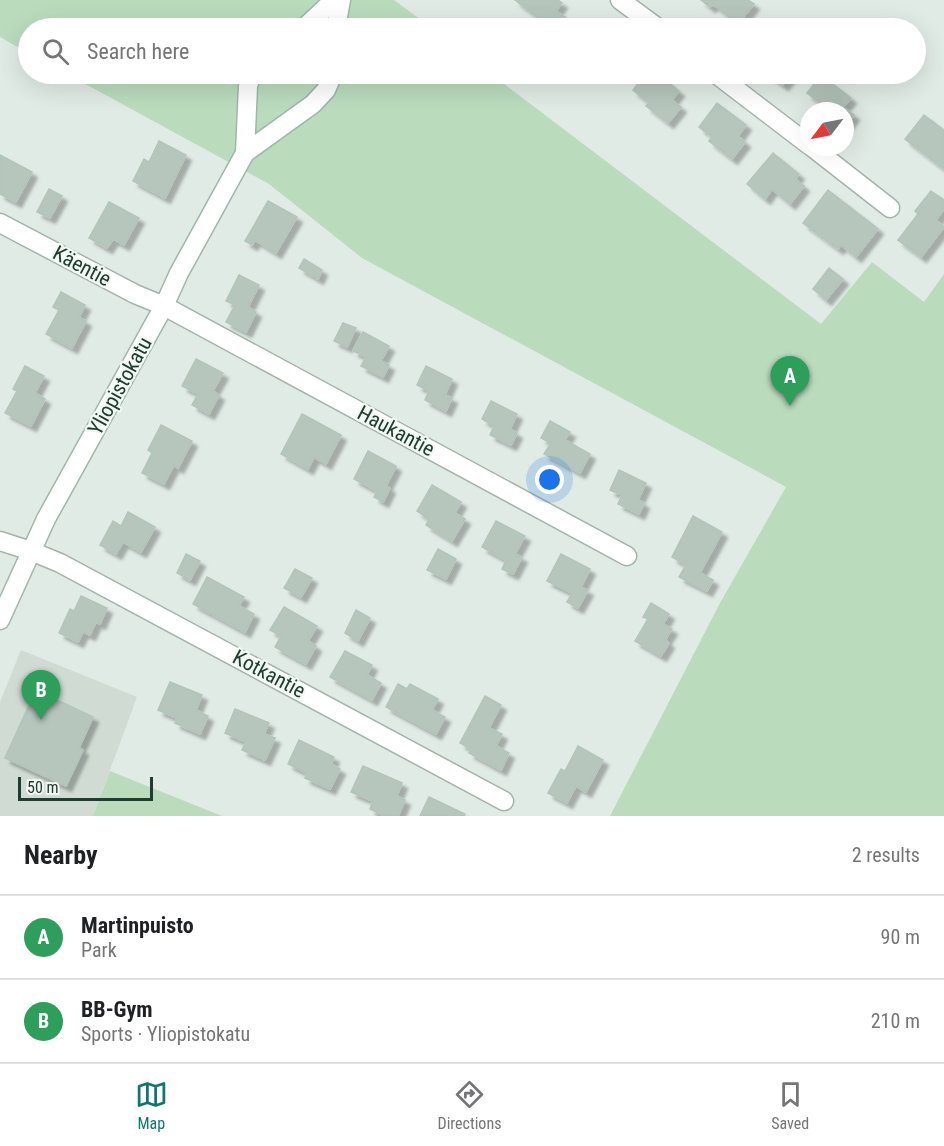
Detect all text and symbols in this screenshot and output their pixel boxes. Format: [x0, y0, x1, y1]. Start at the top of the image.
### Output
search box [18, 18, 926, 84]
icon: search [39, 35, 72, 68]
text: Search here [87, 39, 189, 64]
north arrow [800, 102, 854, 156]
street label: Käentie [49, 241, 115, 291]
street label: Yliopistokatu [83, 333, 157, 439]
pin: A [770, 356, 810, 406]
street label: Haukantie [353, 401, 439, 461]
your location [535, 465, 564, 494]
street label: Kotkantie [229, 645, 309, 703]
pin: B [22, 670, 60, 720]
scale bar [18, 774, 153, 802]
text: 50 m [27, 778, 59, 797]
text: Nearby [24, 840, 98, 870]
text: 2 results [852, 843, 920, 867]
text: Martinpuisto [81, 913, 194, 938]
text: A [38, 925, 49, 949]
text: 90 m [881, 925, 920, 949]
text: Park [81, 938, 117, 962]
text: BB-Gym [81, 997, 153, 1022]
text: B [38, 1009, 49, 1033]
text: 210 m [871, 1009, 920, 1033]
text: Sports · Yliopistokatu [81, 1022, 250, 1046]
tab: Map [135, 1078, 168, 1133]
tab: Directions [438, 1078, 501, 1133]
tab: Saved [771, 1078, 809, 1133]

